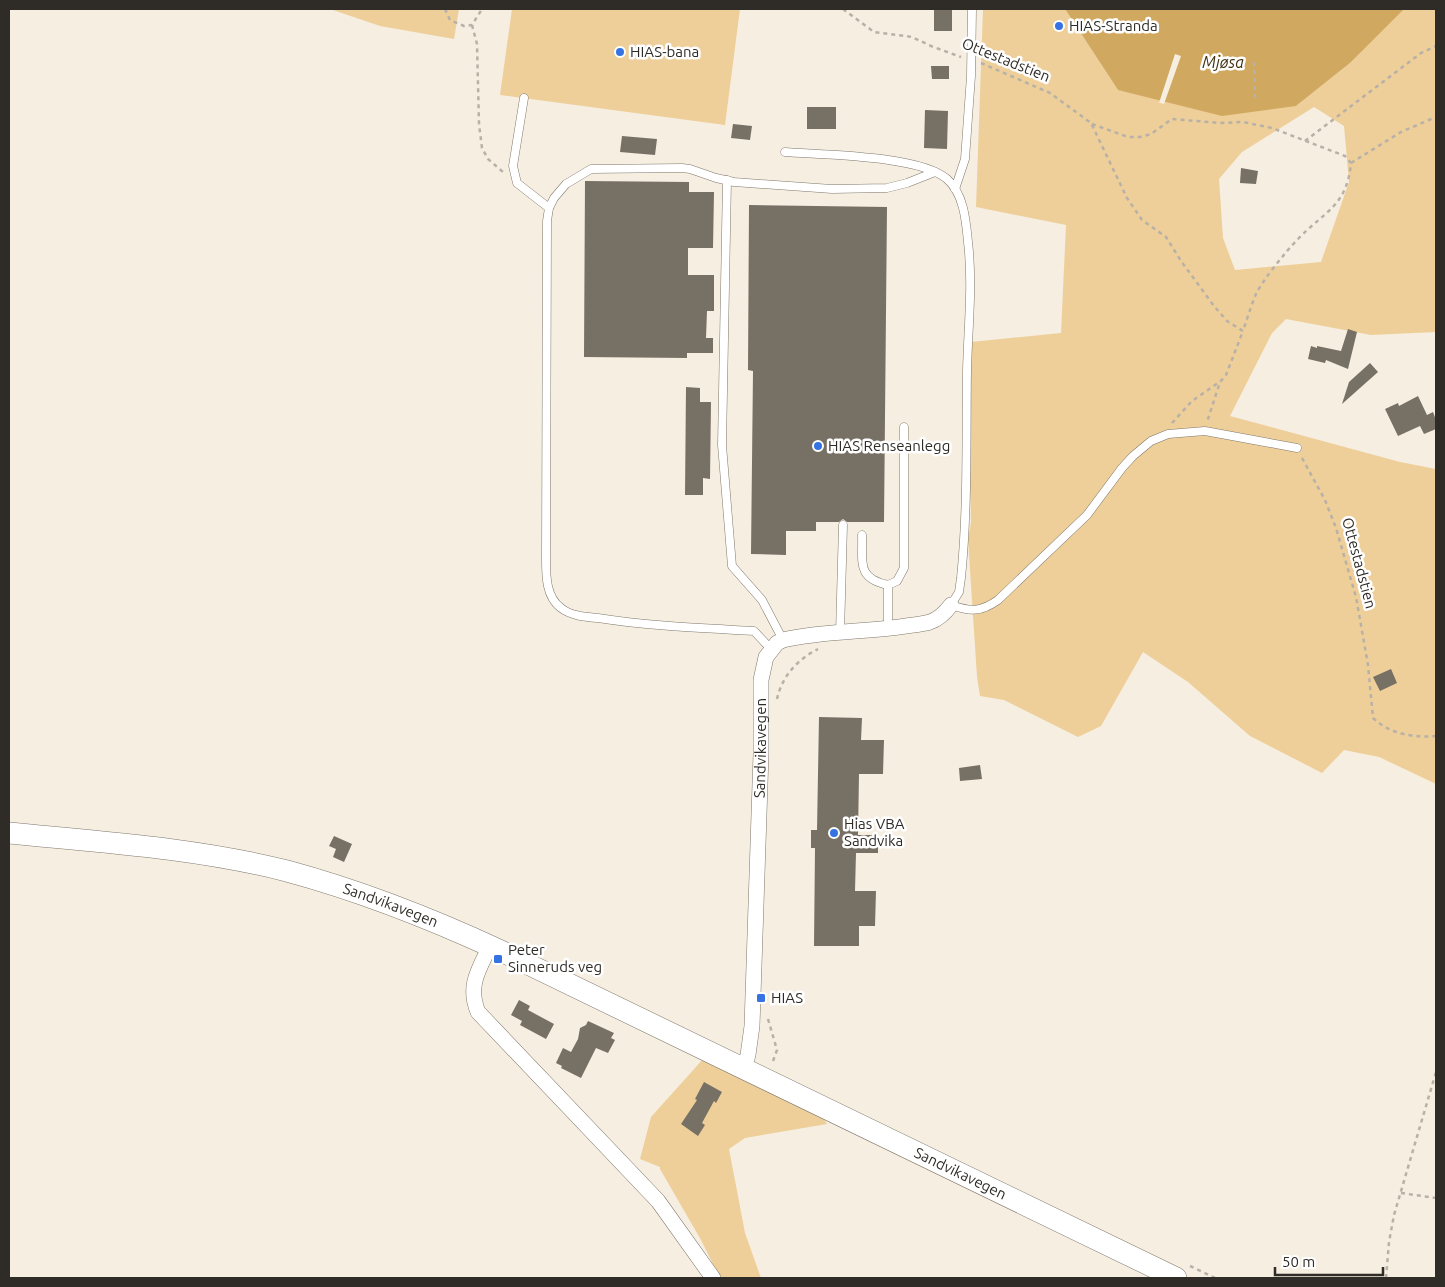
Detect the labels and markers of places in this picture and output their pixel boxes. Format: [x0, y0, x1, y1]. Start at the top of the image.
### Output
place label: HIAS-Stranda [1069, 17, 1158, 34]
marker: HIAS-Stranda [1053, 20, 1065, 32]
place label: HIAS-bana [630, 43, 699, 60]
marker: HIAS-bana [614, 46, 626, 58]
place label: HIAS Renseanlegg [828, 437, 950, 454]
marker: HIAS Renseanlegg [812, 440, 824, 452]
place label: Hias VBA Sandvika [844, 815, 905, 849]
marker: Hias VBA Sandvika [828, 827, 840, 839]
place label: Peter Sinneruds veg [508, 941, 602, 975]
marker: Peter Sinneruds veg [492, 953, 504, 965]
place label: HIAS [771, 989, 803, 1006]
marker: HIAS [755, 992, 767, 1004]

